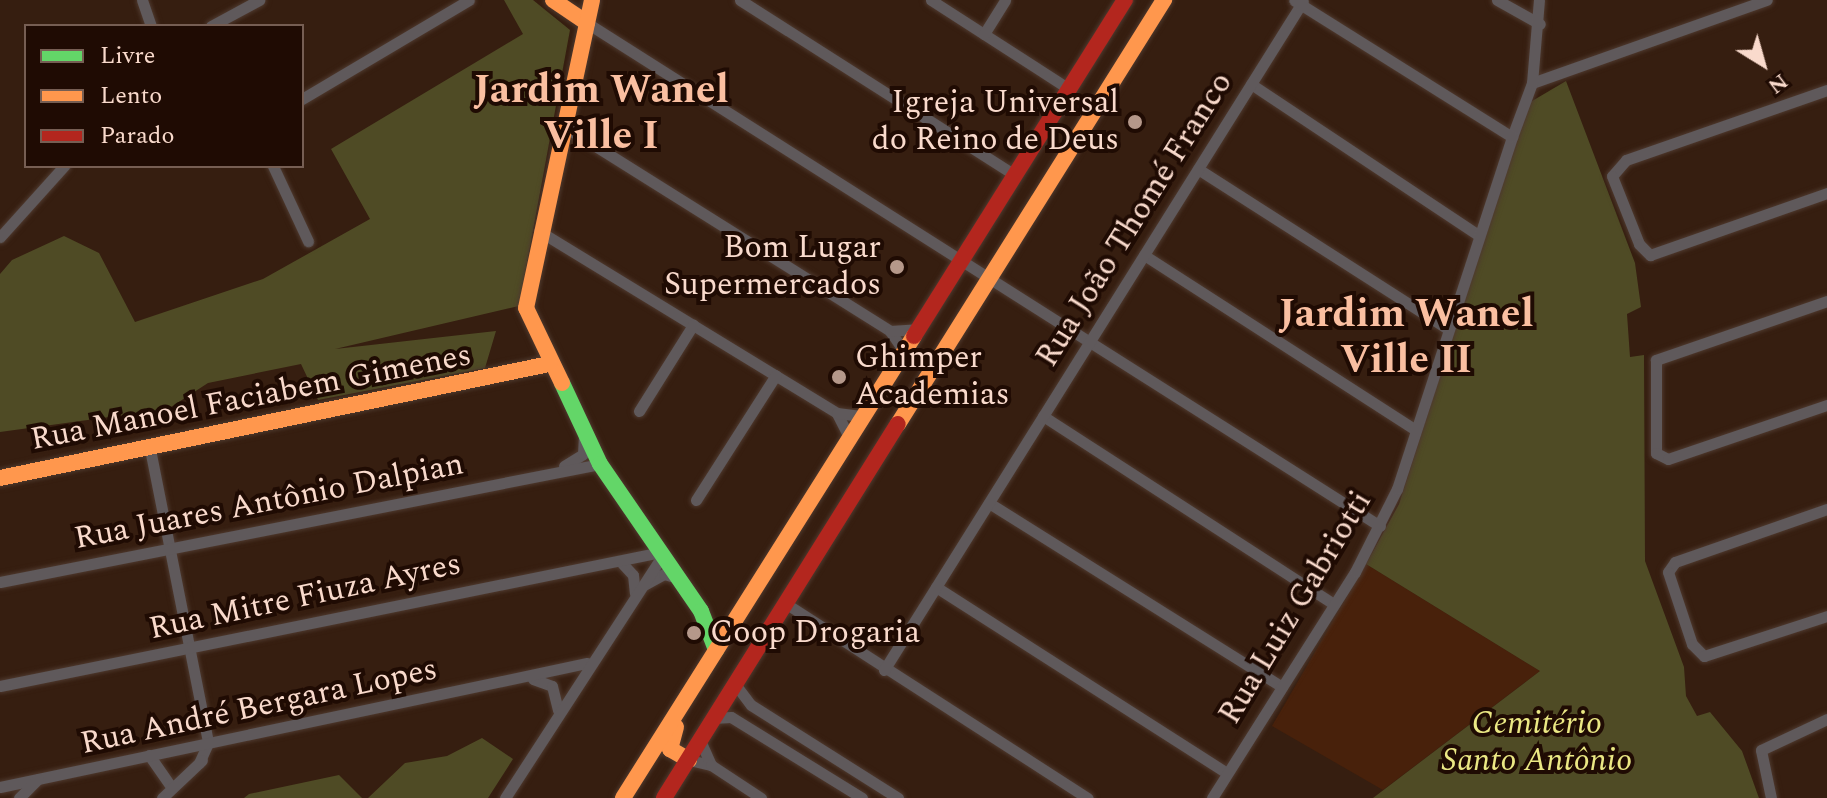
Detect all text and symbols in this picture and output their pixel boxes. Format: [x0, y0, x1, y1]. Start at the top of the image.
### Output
legend [24, 24, 304, 168]
north arrow [1723, 24, 1803, 104]
text: Livre [100, 38, 155, 74]
text: N [1761, 65, 1795, 102]
street label: Rua João Thomé Franco [1029, 66, 1241, 374]
district label: Jardim Wanel Ville I [473, 67, 729, 161]
text: Lento [100, 78, 162, 114]
place label: Igreja Universal do Reino de Deus [872, 85, 1119, 160]
marker: Igreja Universal do Reino de Deus [1126, 113, 1144, 131]
text: Parado [100, 118, 174, 154]
place label: Bom Lugar Supermercados [664, 230, 881, 305]
marker: Bom Lugar Supermercados [888, 258, 906, 276]
district label: Jardim Wanel Ville II [1278, 291, 1534, 385]
street label: Rua Manoel Faciabem Gimenes [27, 336, 475, 460]
place label: Ghimper Academias [855, 340, 1010, 415]
marker: Ghimper Academias [830, 368, 848, 386]
street label: Rua Juares Antônio Dalpian [71, 445, 467, 559]
street label: Rua Luiz Gabriotti [1211, 485, 1381, 731]
street label: Rua Mitre Fiuza Ayres [146, 545, 464, 649]
place label: Coop Drogaria [710, 614, 920, 652]
marker: Coop Drogaria [685, 624, 703, 642]
street label: Rua André Bergara Lopes [77, 650, 441, 764]
park label: Cemitério Santo Antônio [1442, 706, 1632, 781]

